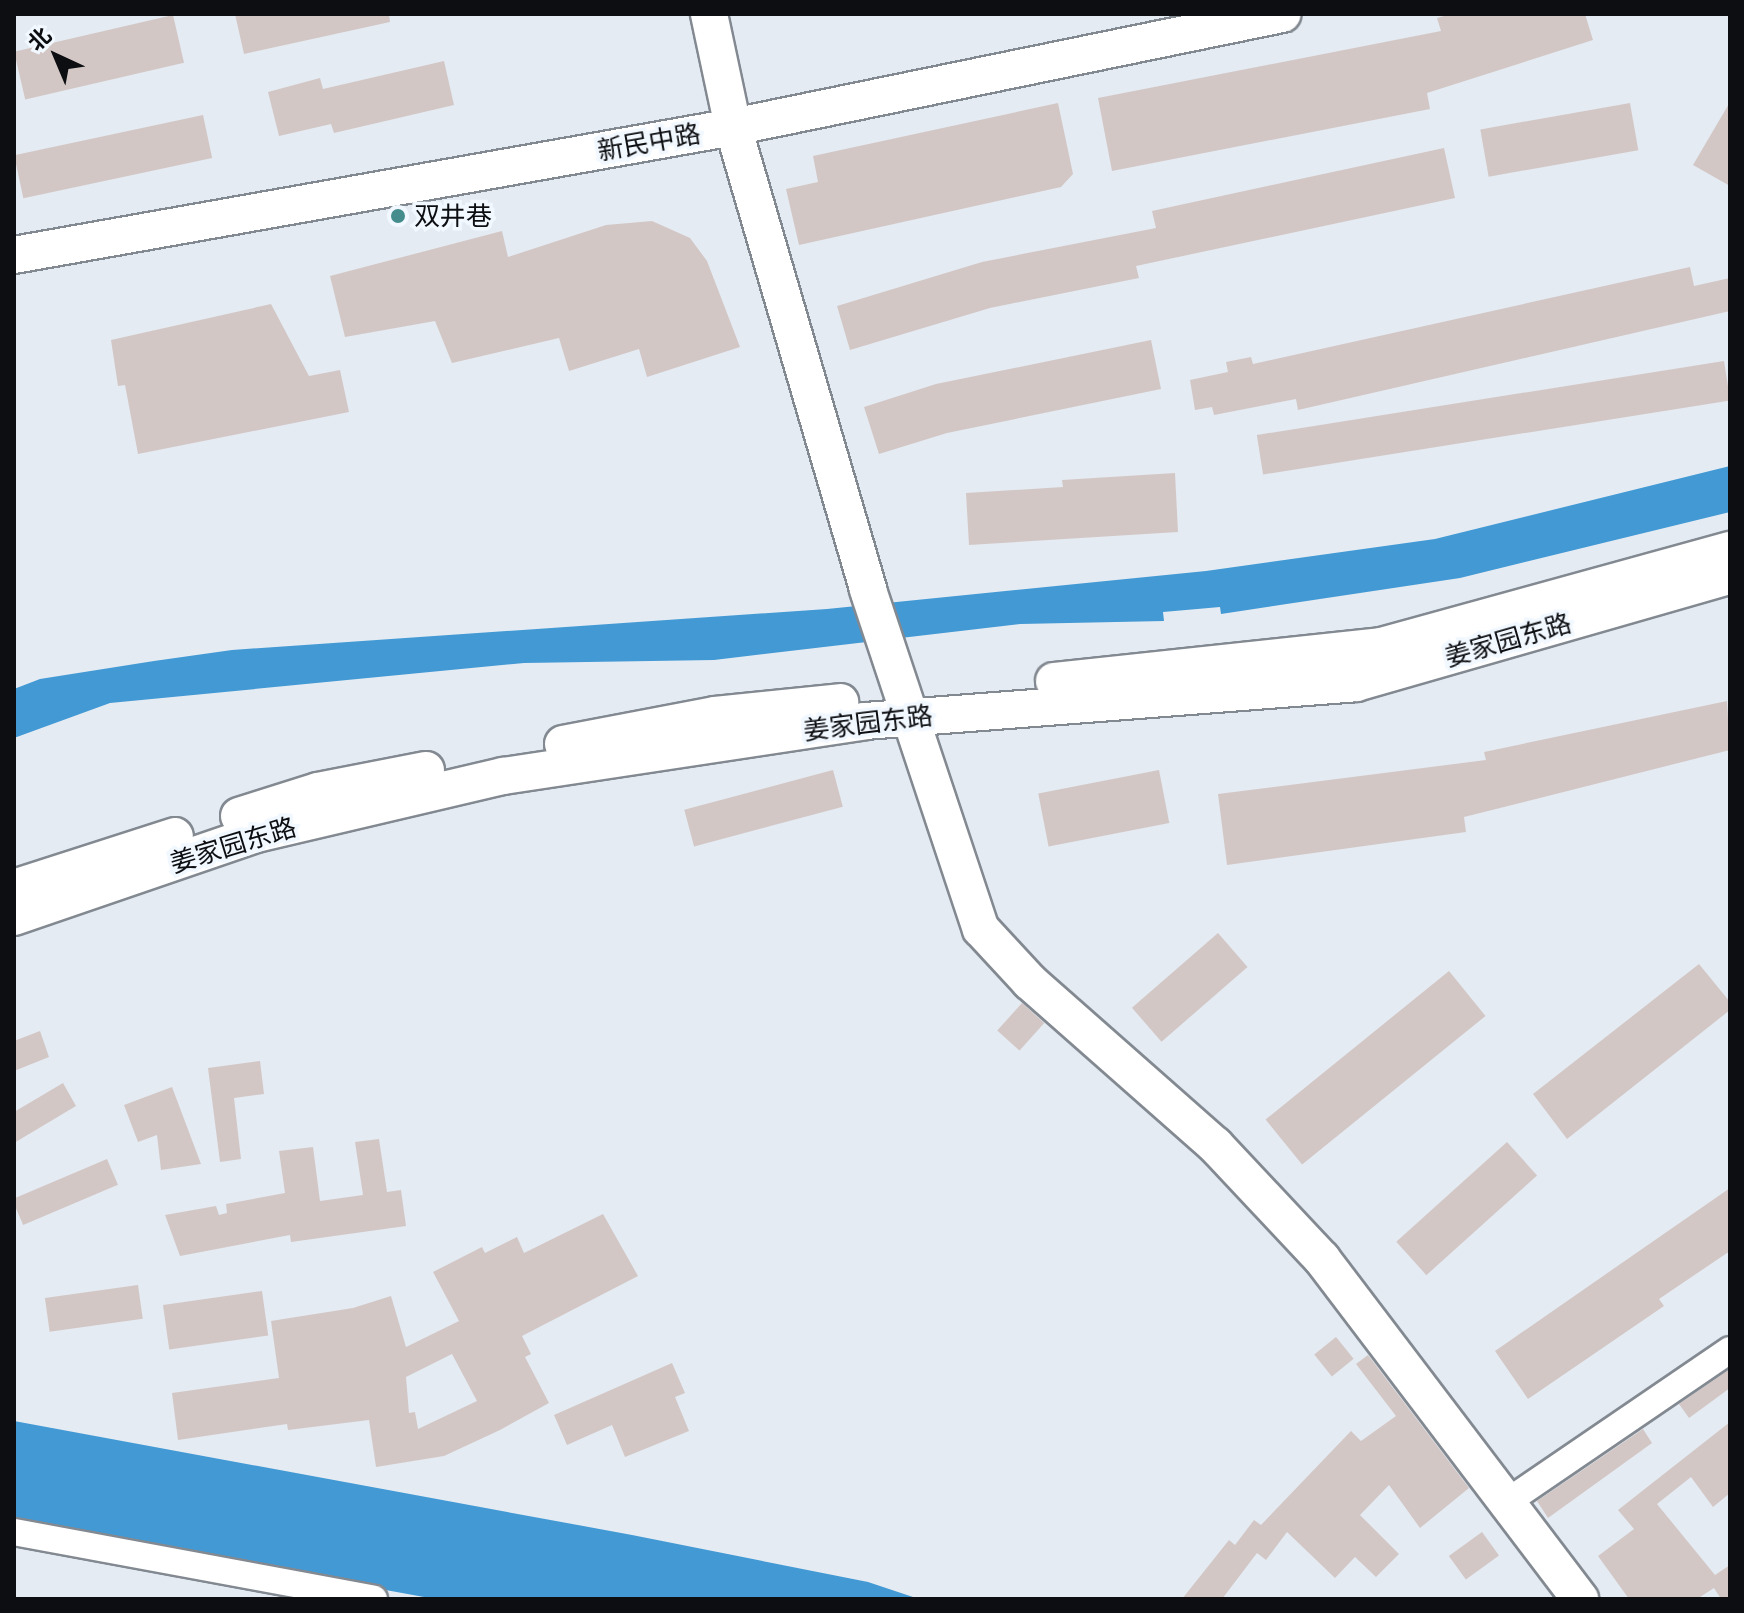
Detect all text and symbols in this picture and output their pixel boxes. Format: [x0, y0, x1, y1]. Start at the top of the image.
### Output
north arrow [16, 16, 96, 96]
text: 北 [22, 21, 57, 56]
street label: 新民中路 [595, 118, 703, 166]
place label: 双井巷 [414, 200, 492, 232]
marker: 双井巷 [389, 207, 407, 225]
street label: 姜家园东路 [1441, 607, 1575, 673]
street label: 姜家园东路 [802, 700, 934, 746]
street label: 姜家园东路 [166, 811, 300, 879]

